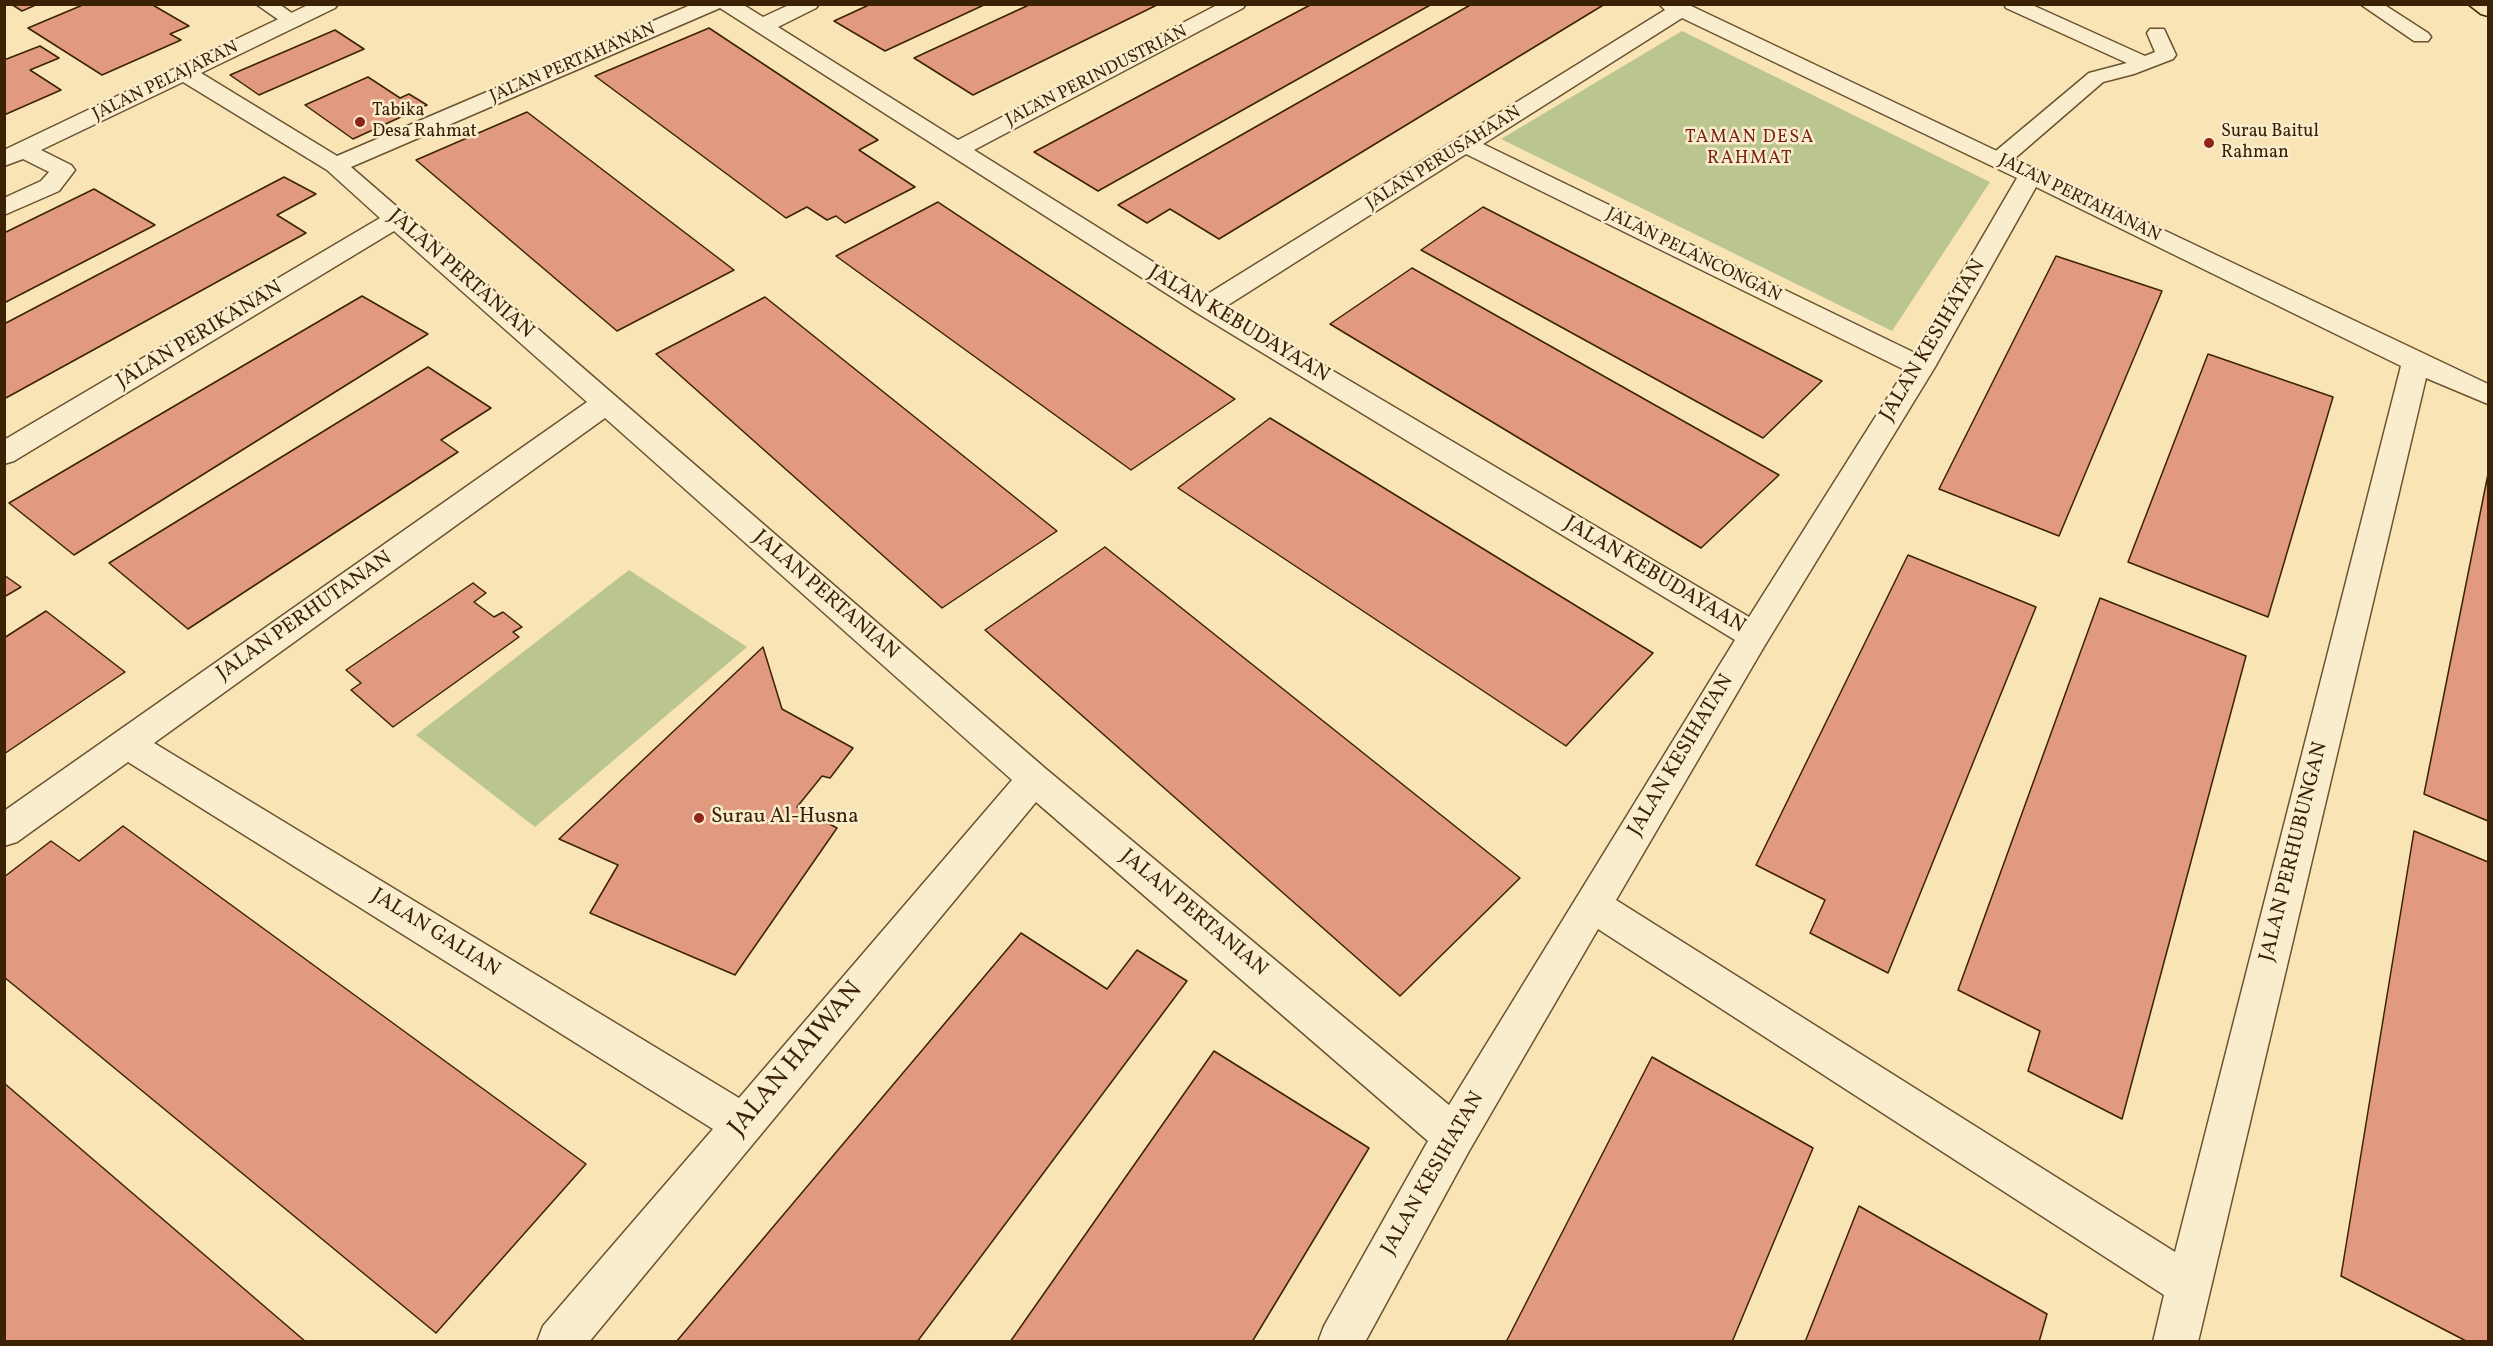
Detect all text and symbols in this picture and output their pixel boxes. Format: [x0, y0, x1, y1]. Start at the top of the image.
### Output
street label: JALAN PERTAHANAN [487, 19, 659, 109]
street label: JALAN PERINDUSTRIAN [1003, 22, 1191, 132]
street label: JALAN PELAJARAN [90, 37, 242, 127]
place label: Tabika Desa Rahmat [372, 101, 477, 144]
street label: JALAN PERUSAHAAN [1362, 102, 1526, 216]
marker: Tabika Desa Rahmat [353, 115, 367, 129]
place label: Surau Baitul Rahman [2221, 122, 2319, 164]
district label: TAMAN DESA RAHMAT [1685, 128, 1815, 170]
marker: Surau Baitul Rahman [2202, 136, 2216, 150]
street label: JALAN PERTAHANAN [1994, 150, 2164, 248]
street label: JALAN PELANCONGAN [1602, 204, 1784, 308]
street label: JALAN PERTANIAN [382, 205, 538, 345]
street label: JALAN KESIHATAN [1876, 256, 1992, 426]
street label: JALAN KEBUDAYAAN [1143, 261, 1333, 389]
street label: JALAN PERIKANAN [112, 276, 288, 396]
street label: JALAN KEBUDAYAAN [1559, 512, 1749, 640]
street label: JALAN PERTANIAN [747, 526, 903, 666]
street label: JALAN PERHUTANAN [212, 547, 398, 687]
street label: JALAN KESIHATAN [1624, 671, 1740, 841]
street label: JALAN PERHUBUNGAN [2256, 740, 2334, 964]
place label: Surau Al-Husna [711, 805, 859, 831]
marker: Surau Al-Husna [692, 811, 706, 825]
street label: JALAN PERTANIAN [1114, 845, 1272, 983]
street label: JALAN GALIAN [366, 884, 504, 984]
street label: JALAN HAIWAN [723, 976, 871, 1144]
street label: JALAN KESIHATAN [1377, 1088, 1491, 1260]

